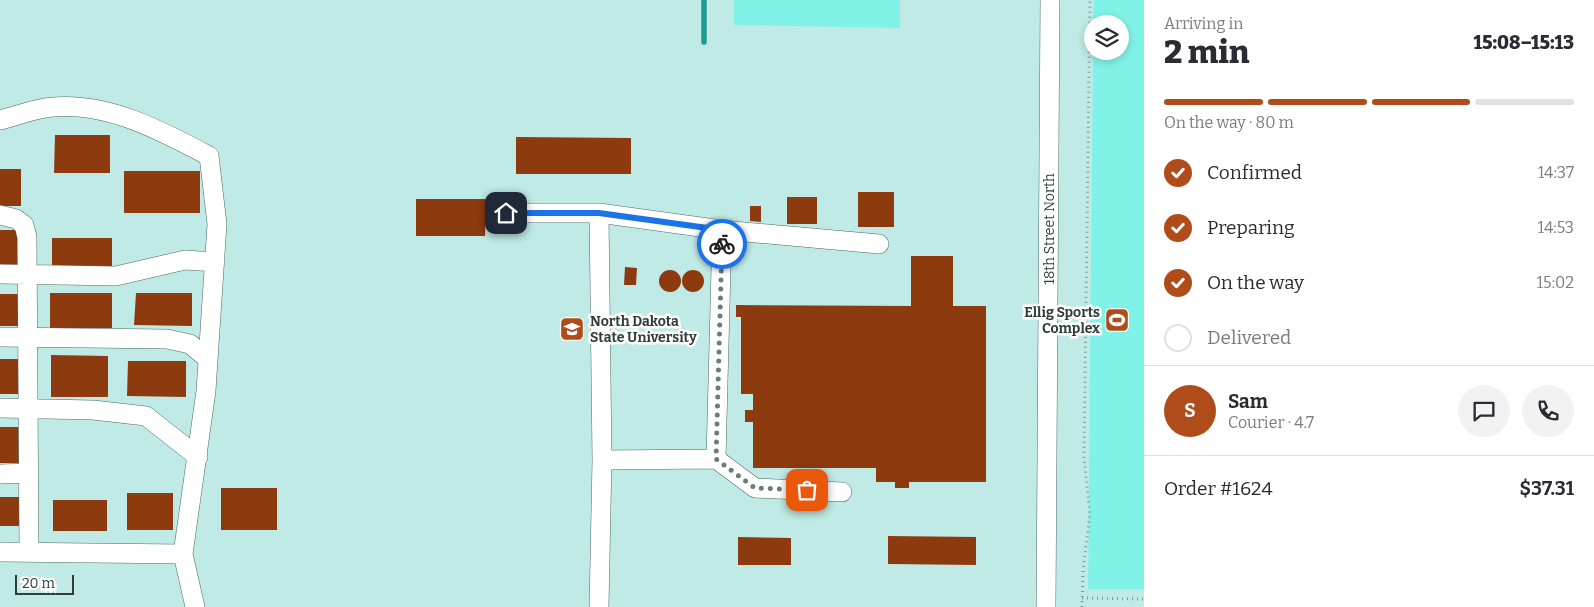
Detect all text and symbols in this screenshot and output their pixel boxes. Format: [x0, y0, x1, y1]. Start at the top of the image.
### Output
text: Arriving in [1164, 14, 1243, 33]
map controls [1084, 15, 1129, 60]
button: layers [1084, 15, 1129, 60]
text: 15:08–15:13 [1474, 31, 1574, 54]
text: 2 min [1164, 33, 1250, 71]
text: On the way · 80 m [1164, 113, 1294, 132]
icon: check [1164, 159, 1192, 187]
text: Confirmed [1207, 161, 1302, 184]
text: 14:37 [1538, 163, 1574, 182]
street label: 18th Street North [1041, 173, 1058, 285]
pin [485, 192, 527, 234]
icon: home [492, 199, 520, 227]
icon: check [1164, 214, 1192, 242]
text: Preparing [1207, 216, 1295, 239]
text: 14:53 [1537, 218, 1574, 237]
courier [697, 219, 747, 269]
icon: bike [708, 230, 736, 258]
icon: check [1164, 269, 1192, 297]
text: On the way [1207, 271, 1304, 294]
text: 15:02 [1537, 273, 1574, 292]
place label: Ellig Sports Complex [1024, 304, 1100, 337]
sports icon: Ellig Sports Complex [1104, 307, 1130, 333]
place label: North Dakota State University [590, 313, 697, 346]
school or university icon: North Dakota State University [559, 316, 585, 342]
text: Delivered [1207, 326, 1291, 349]
button: chat [1458, 385, 1510, 437]
button: phone [1522, 385, 1574, 437]
text: Sam [1228, 390, 1268, 413]
text: S [1184, 399, 1196, 422]
text: Courier · 4.7 [1228, 413, 1314, 432]
pin [786, 469, 828, 511]
icon: bag [793, 476, 821, 504]
text: Order #1624 [1164, 477, 1272, 500]
text: $37.31 [1520, 477, 1574, 500]
scale bar [15, 572, 74, 595]
text: 20 m [22, 575, 55, 592]

